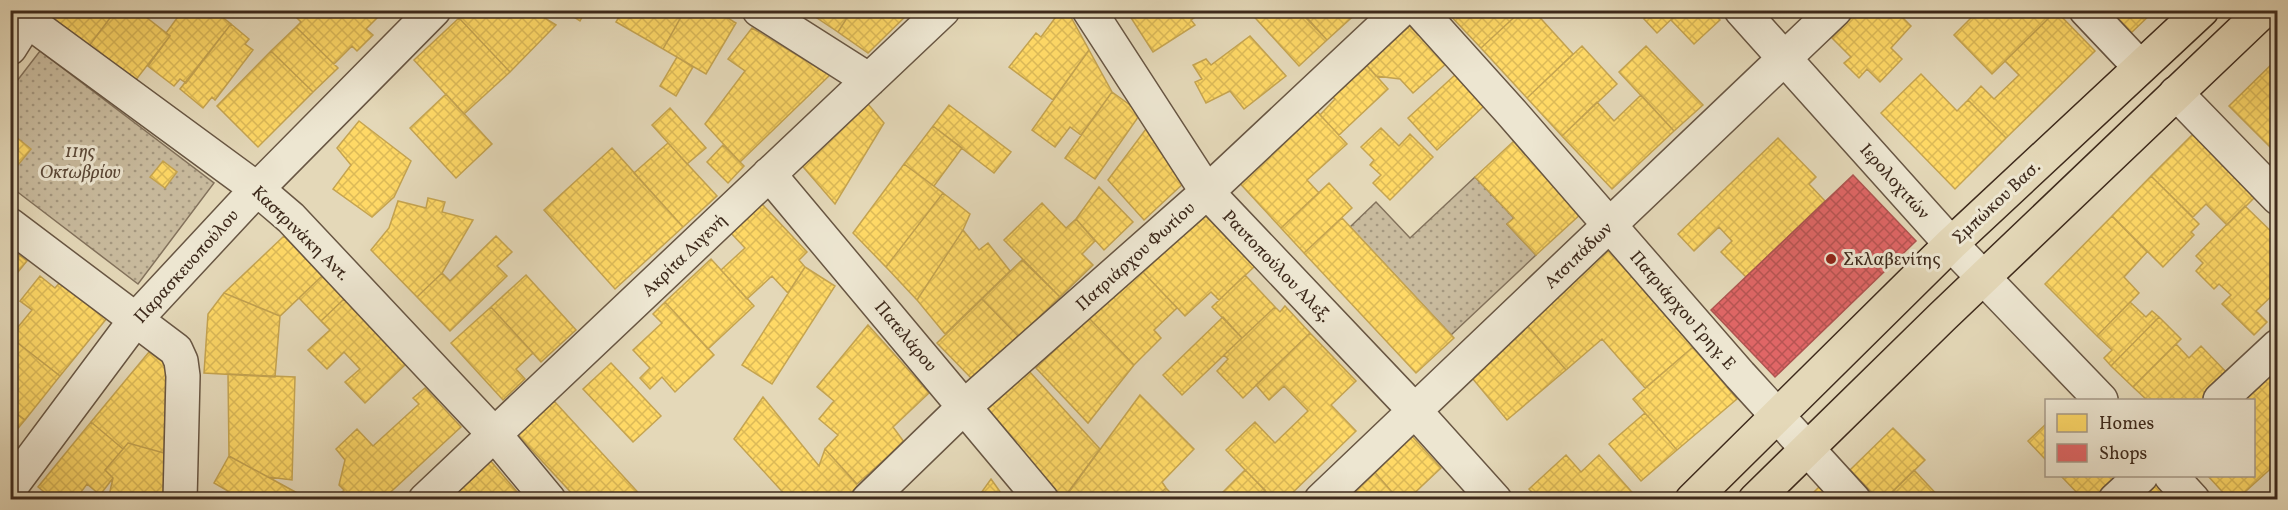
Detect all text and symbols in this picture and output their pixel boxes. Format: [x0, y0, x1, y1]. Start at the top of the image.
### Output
street label: Ιερολοχιτών [1853, 139, 1935, 226]
park label: 11ης Οκτωβρίου [40, 140, 121, 186]
street label: Σμπώκου Βασ. [1947, 156, 2047, 251]
street label: Καστρινάκη Αντ. [245, 181, 354, 287]
street label: Πατριάρχου Φωτίου [1071, 197, 1201, 318]
street label: Παρασκευοπούλου [129, 204, 245, 330]
street label: Ραυτοπούλου Αλεξ. [1216, 205, 1336, 329]
street label: Ακρίτα Διγενή [637, 209, 733, 303]
street label: Ατσιπάδων [1539, 217, 1619, 295]
street label: Πατριάρχου Γρηγ. Ε [1623, 246, 1741, 376]
place label: Σκλαβενίτης [1843, 248, 1941, 273]
marker: Σκλαβενίτης [1824, 252, 1838, 266]
street label: Πατελάρου [868, 296, 942, 378]
legend [2045, 399, 2255, 477]
text: Homes [2099, 412, 2154, 437]
text: Shops [2099, 442, 2147, 467]

